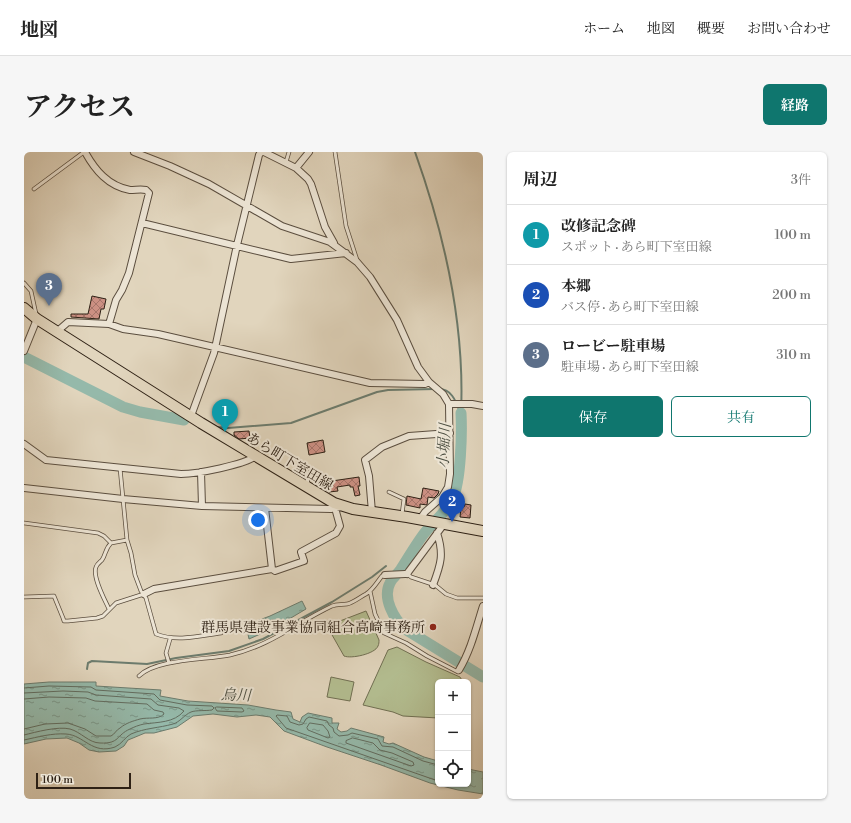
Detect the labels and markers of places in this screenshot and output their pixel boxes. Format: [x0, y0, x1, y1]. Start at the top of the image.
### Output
pin: 3 [36, 273, 62, 306]
pin: 1 [212, 399, 238, 432]
pin: 2 [439, 489, 465, 522]
place label: 群馬県建設事業協同組合高崎事務所 [201, 619, 425, 637]
marker: 群馬県建設事業協同組合高崎事務所 [428, 622, 438, 632]

